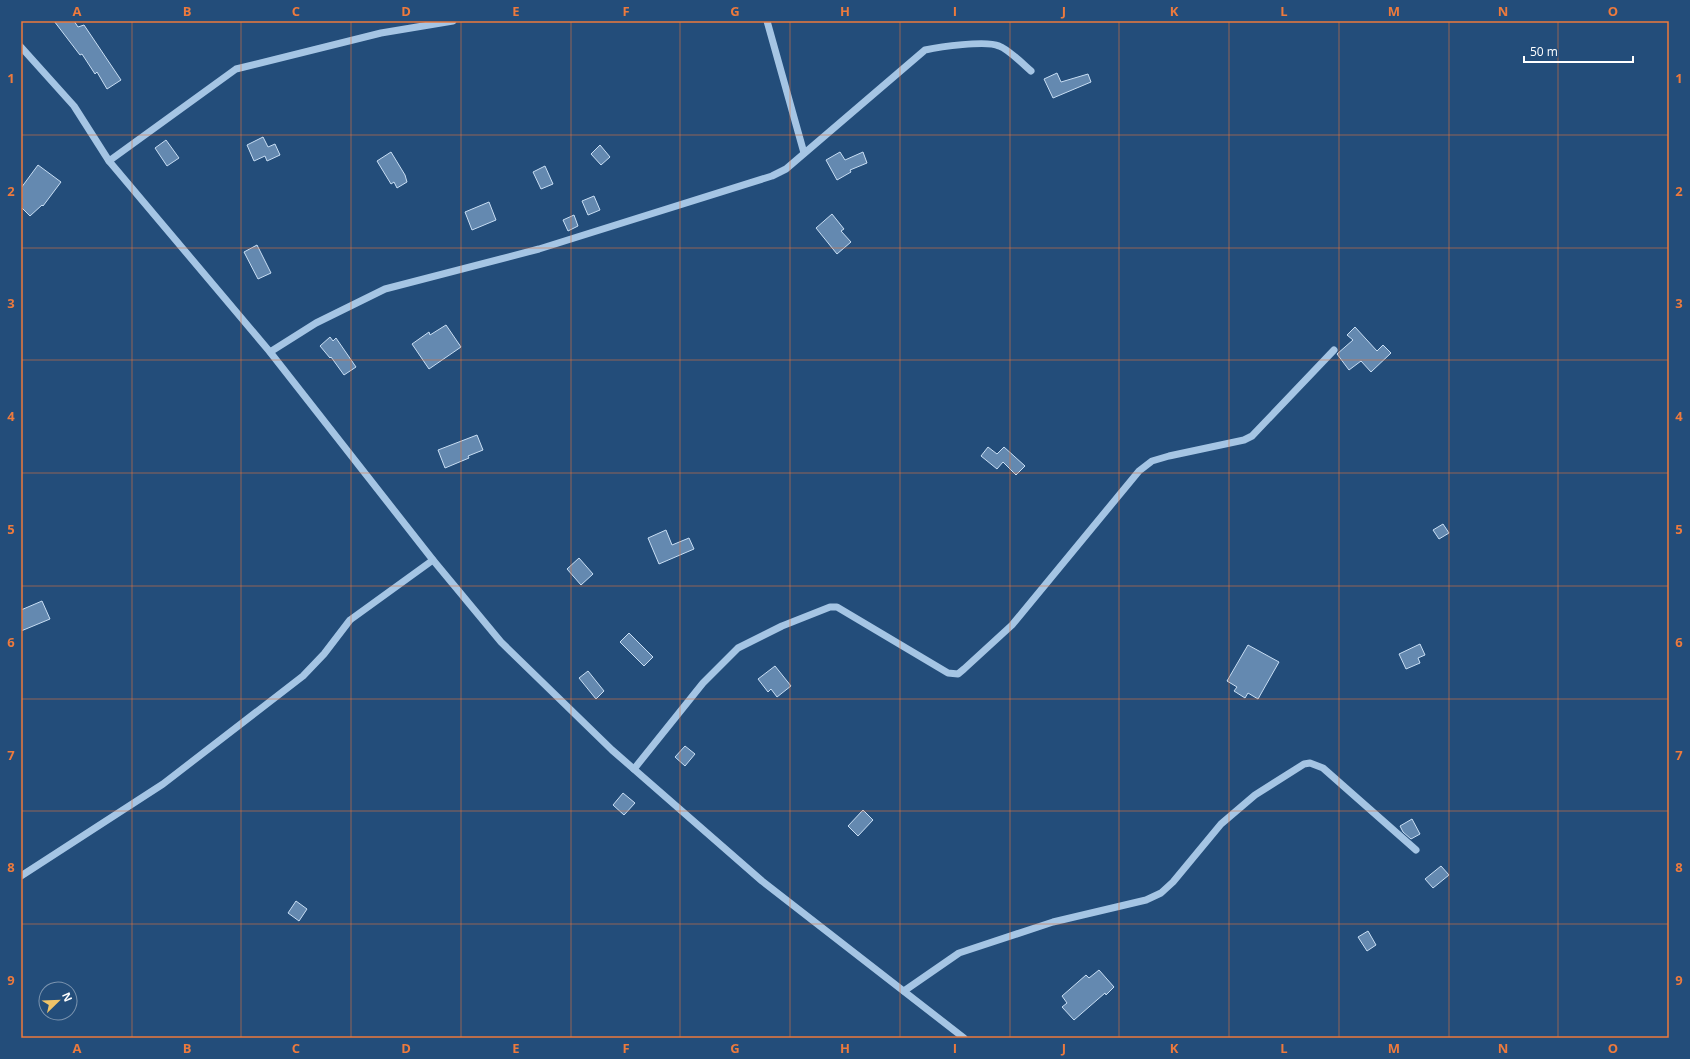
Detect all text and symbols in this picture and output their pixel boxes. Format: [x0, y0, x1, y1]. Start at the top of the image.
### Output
text: A [73, 2, 82, 20]
text: B [183, 2, 192, 20]
text: C [292, 2, 300, 20]
text: D [401, 2, 411, 20]
text: E [512, 2, 520, 20]
text: F [622, 2, 630, 20]
text: G [730, 2, 740, 20]
text: H [840, 2, 850, 20]
text: I [953, 2, 957, 20]
text: J [1061, 2, 1066, 20]
text: K [1170, 2, 1179, 20]
text: L [1280, 2, 1288, 20]
text: M [1388, 2, 1400, 20]
text: N [1498, 2, 1508, 20]
text: O [1608, 2, 1618, 20]
scale bar [1524, 38, 1633, 64]
text: 50 m [1530, 43, 1558, 60]
text: 1 [7, 69, 15, 87]
text: 1 [1675, 69, 1683, 87]
text: 2 [7, 182, 15, 200]
text: 2 [1675, 182, 1683, 200]
text: 3 [7, 294, 15, 312]
text: 3 [1675, 294, 1683, 312]
text: 4 [7, 407, 15, 425]
text: 4 [1675, 407, 1683, 425]
text: 5 [7, 520, 15, 538]
text: 5 [1675, 520, 1683, 538]
text: 6 [7, 633, 15, 651]
text: 6 [1675, 633, 1683, 651]
text: 7 [7, 746, 15, 764]
text: 7 [1675, 746, 1683, 764]
text: 8 [7, 858, 15, 876]
text: 8 [1675, 858, 1683, 876]
text: 9 [7, 971, 15, 989]
text: 9 [1675, 971, 1683, 989]
north arrow [38, 981, 78, 1021]
text: N [59, 990, 76, 1004]
text: A [73, 1039, 82, 1057]
text: B [183, 1039, 192, 1057]
text: C [292, 1039, 300, 1057]
text: D [401, 1039, 411, 1057]
text: E [512, 1039, 520, 1057]
text: F [622, 1039, 630, 1057]
text: G [730, 1039, 740, 1057]
text: H [840, 1039, 850, 1057]
text: I [953, 1039, 957, 1057]
text: J [1061, 1039, 1066, 1057]
text: K [1170, 1039, 1179, 1057]
text: L [1280, 1039, 1288, 1057]
text: M [1388, 1039, 1400, 1057]
text: N [1498, 1039, 1508, 1057]
text: O [1608, 1039, 1618, 1057]

